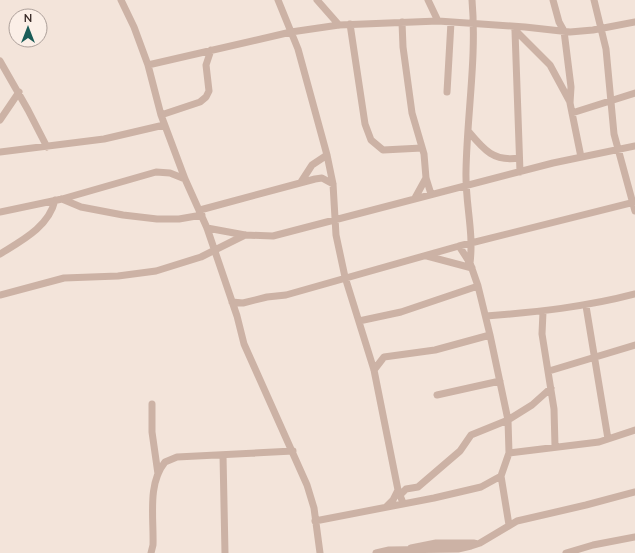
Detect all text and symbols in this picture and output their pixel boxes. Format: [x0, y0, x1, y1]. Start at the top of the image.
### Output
north arrow [8, 8, 48, 48]
text: N [24, 11, 32, 24]

